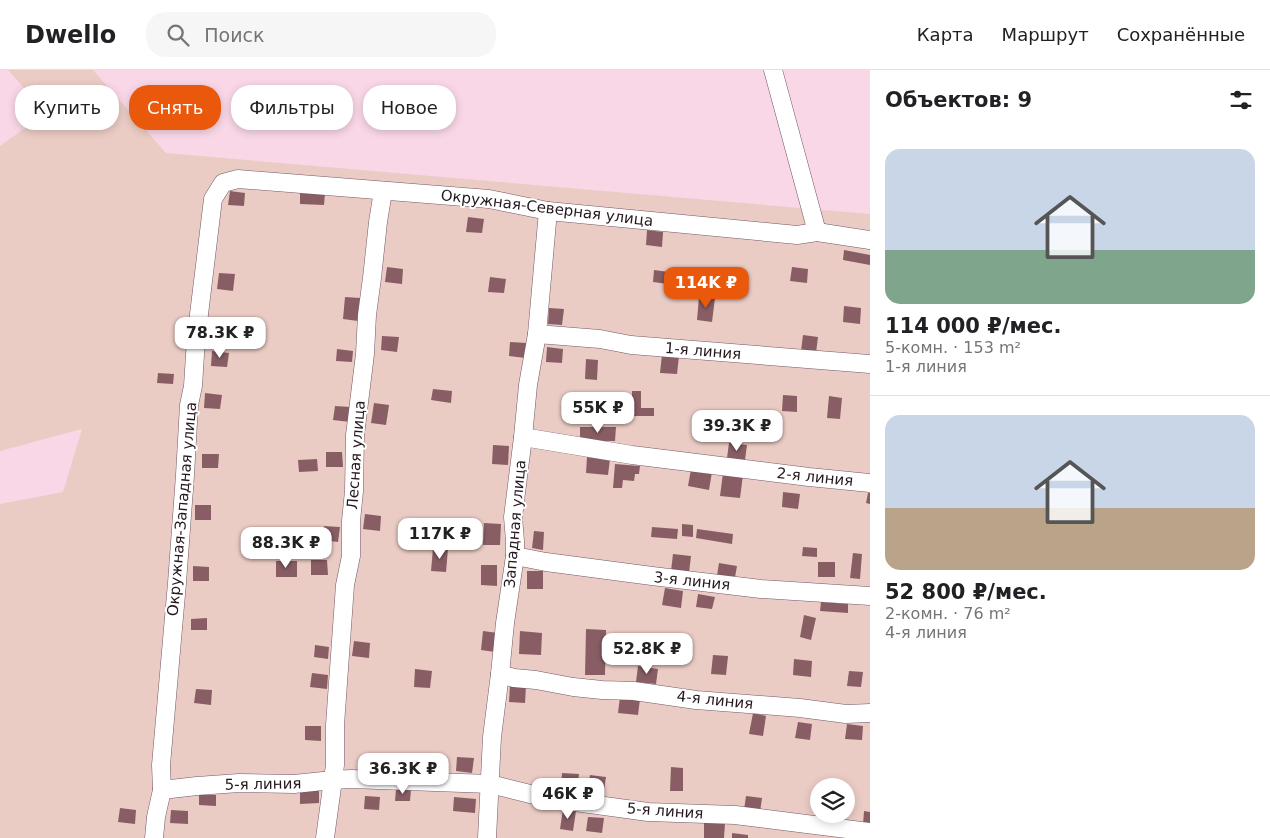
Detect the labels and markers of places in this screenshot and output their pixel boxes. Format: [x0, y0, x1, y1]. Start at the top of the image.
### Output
pin: 114K ₽ [665, 266, 747, 309]
pin: 78.3K ₽ [174, 316, 266, 359]
pin: 55K ₽ [563, 392, 633, 434]
pin: 39.3K ₽ [691, 410, 783, 452]
pin: 117K ₽ [399, 518, 481, 560]
pin: 88.3K ₽ [240, 526, 332, 569]
pin: 52.8K ₽ [601, 632, 693, 675]
pin: 36.3K ₽ [357, 752, 449, 795]
pin: 46K ₽ [533, 778, 603, 820]

